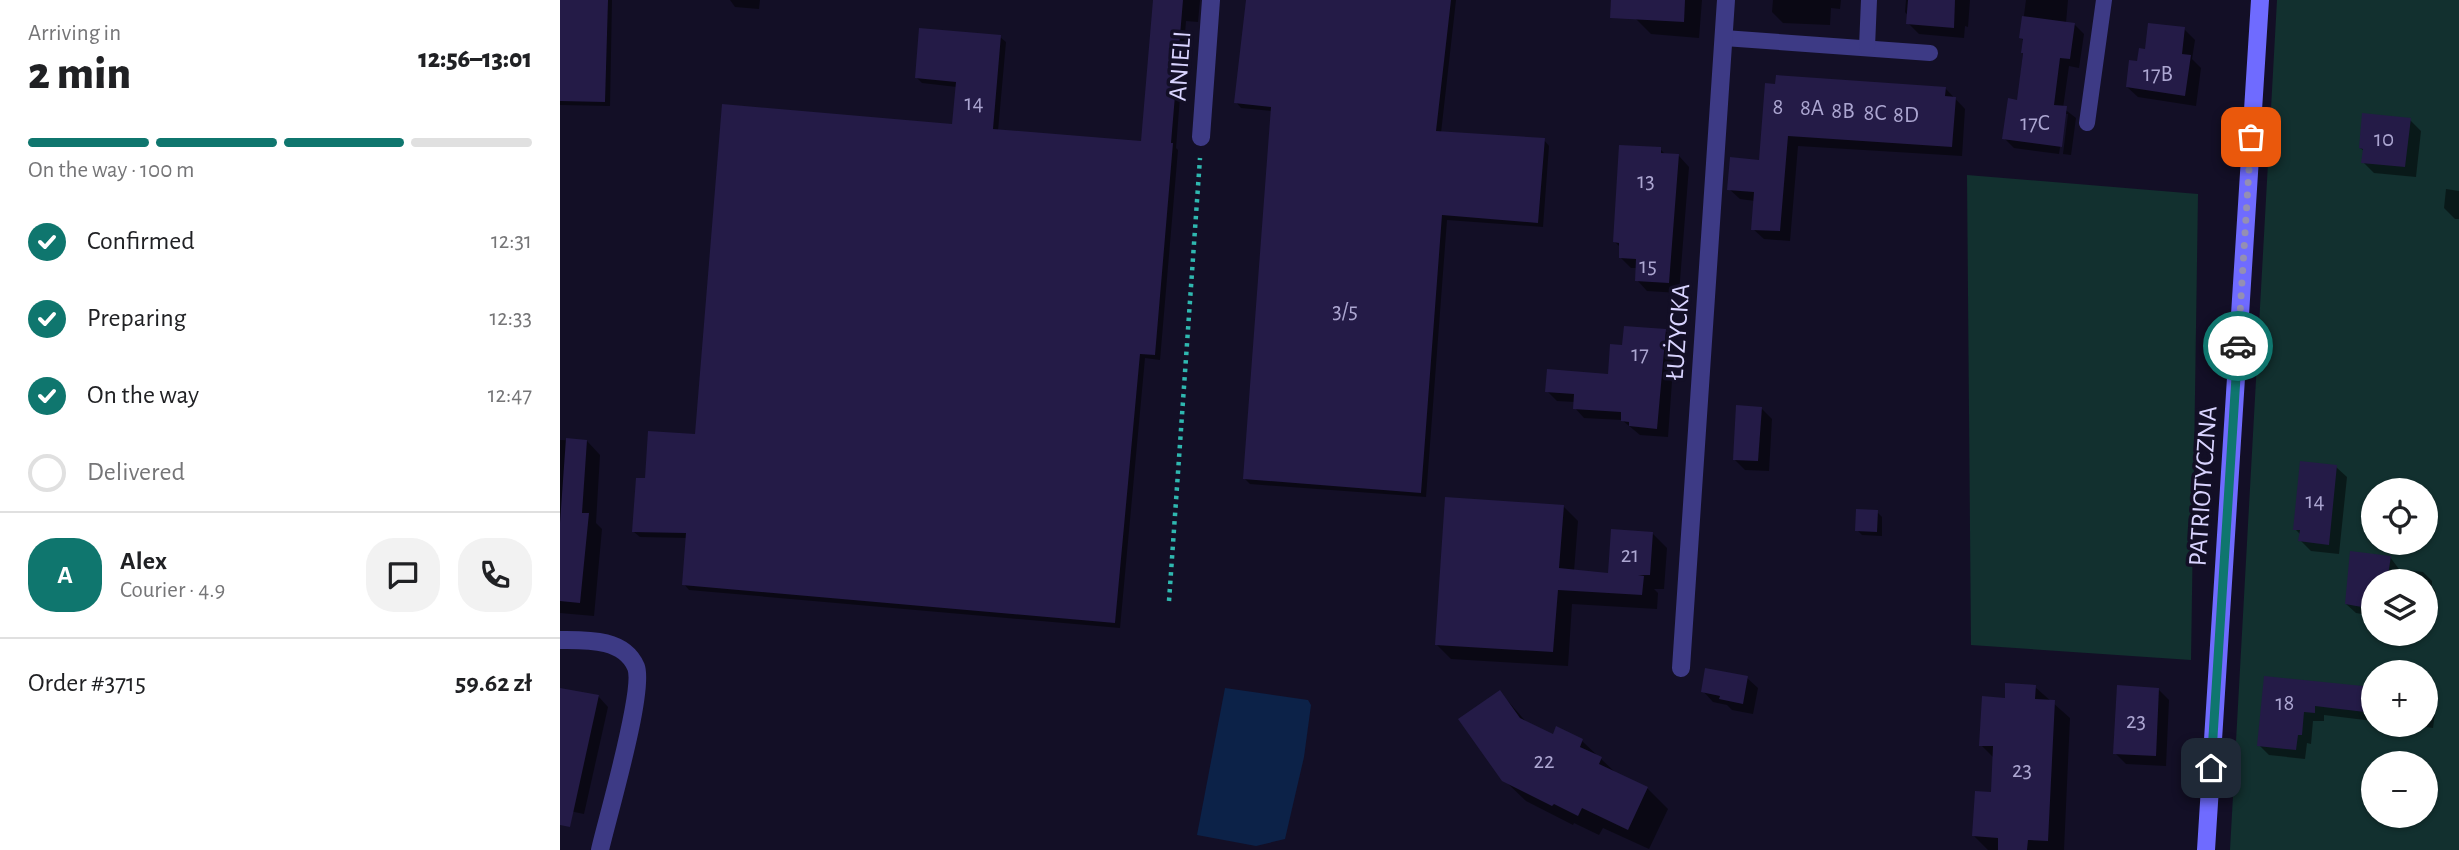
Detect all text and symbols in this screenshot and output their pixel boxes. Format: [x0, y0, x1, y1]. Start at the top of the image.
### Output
text: Arriving in [28, 22, 121, 45]
street label: ANIELI [1165, 30, 1195, 102]
text: 12:56–13:01 [418, 46, 532, 72]
text: 2 min [28, 51, 131, 97]
house number: 17B [2143, 63, 2173, 86]
house number: 14 [965, 92, 983, 115]
house number: 8 [1773, 96, 1783, 119]
house number: 8A [1800, 97, 1824, 120]
house number: 8B [1831, 100, 1855, 123]
house number: 8C [1864, 102, 1886, 125]
house number: 8D [1893, 104, 1919, 127]
pin [2221, 107, 2281, 167]
house number: 17C [2020, 112, 2050, 135]
icon: bag [2232, 118, 2270, 156]
house number: 10 [2374, 128, 2394, 151]
text: On the way · 100 m [28, 159, 195, 182]
house number: 13 [1637, 170, 1655, 193]
icon: check [28, 223, 66, 261]
text: Confirmed [87, 228, 195, 254]
text: 12:31 [491, 230, 532, 253]
house number: 15 [1639, 255, 1657, 278]
street label: ŁUŻYCKA [1661, 283, 1694, 381]
icon: check [28, 300, 66, 338]
house number: 3/5 [1332, 300, 1358, 323]
text: Preparing [87, 305, 186, 331]
text: 12:33 [489, 307, 532, 330]
courier [2203, 311, 2273, 381]
icon: car [2219, 327, 2257, 365]
house number: 17 [1631, 343, 1649, 366]
icon: check [28, 377, 66, 415]
text: On the way [87, 382, 199, 408]
text: 12:47 [488, 384, 532, 407]
street label: PATRIOTYCZNA [2184, 405, 2222, 567]
text: Delivered [87, 459, 185, 485]
map controls [2361, 478, 2438, 828]
button: locate [2361, 478, 2438, 555]
house number: 14 [2306, 490, 2324, 513]
button: chat [366, 538, 440, 612]
button: phone [458, 538, 532, 612]
house number: 21 [1621, 544, 1639, 567]
text: Alex [120, 548, 167, 574]
text: A [57, 562, 73, 588]
button: layers [2361, 569, 2438, 646]
text: Courier · 4.9 [120, 579, 225, 602]
button: + [2361, 660, 2438, 737]
text: Order #3715 [28, 670, 146, 696]
text: 59.62 zł [455, 670, 532, 696]
house number: 18 [2276, 692, 2294, 715]
house number: 23 [2126, 710, 2146, 733]
pin [2181, 738, 2241, 798]
icon: home [2192, 749, 2230, 787]
house number: 22 [1534, 750, 1554, 773]
button: − [2361, 751, 2438, 828]
house number: 23 [2012, 759, 2032, 782]

